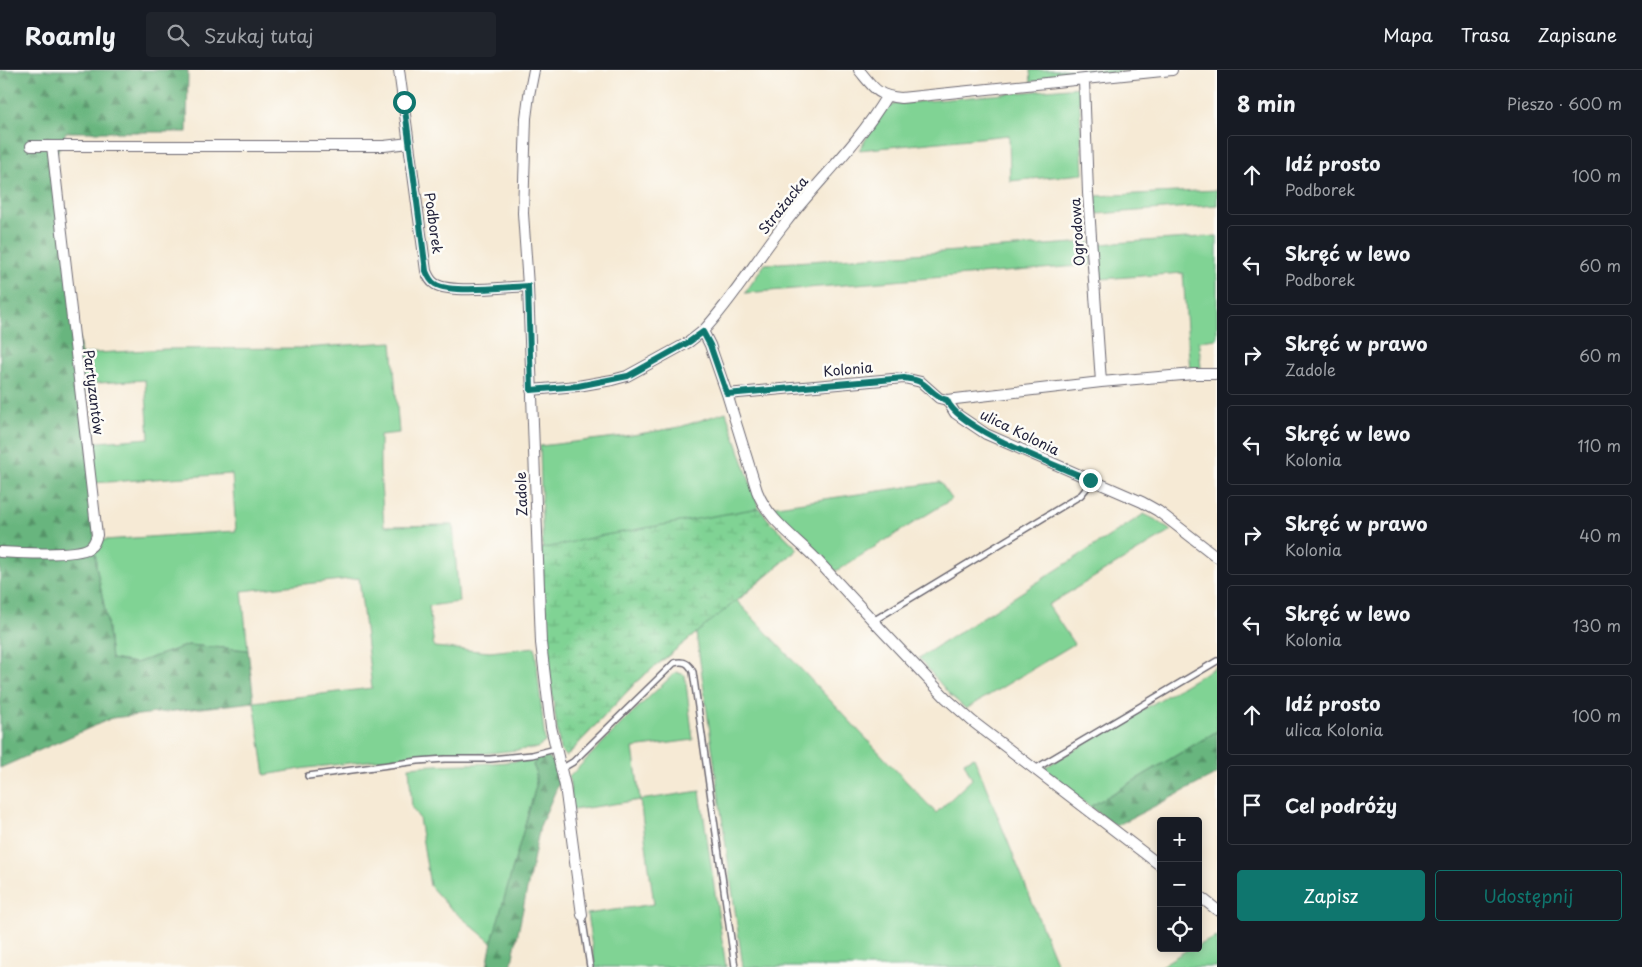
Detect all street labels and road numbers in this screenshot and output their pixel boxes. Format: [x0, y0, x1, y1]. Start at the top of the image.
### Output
street label: Strażacka [753, 171, 813, 239]
street label: Podborek [419, 191, 449, 255]
street label: Ogrodowa [1064, 197, 1090, 267]
street label: Partyzantów [78, 348, 110, 436]
street label: Kolonia [822, 356, 874, 382]
street label: ulica Kolonia [977, 404, 1064, 460]
street label: Zadole [510, 471, 532, 517]

